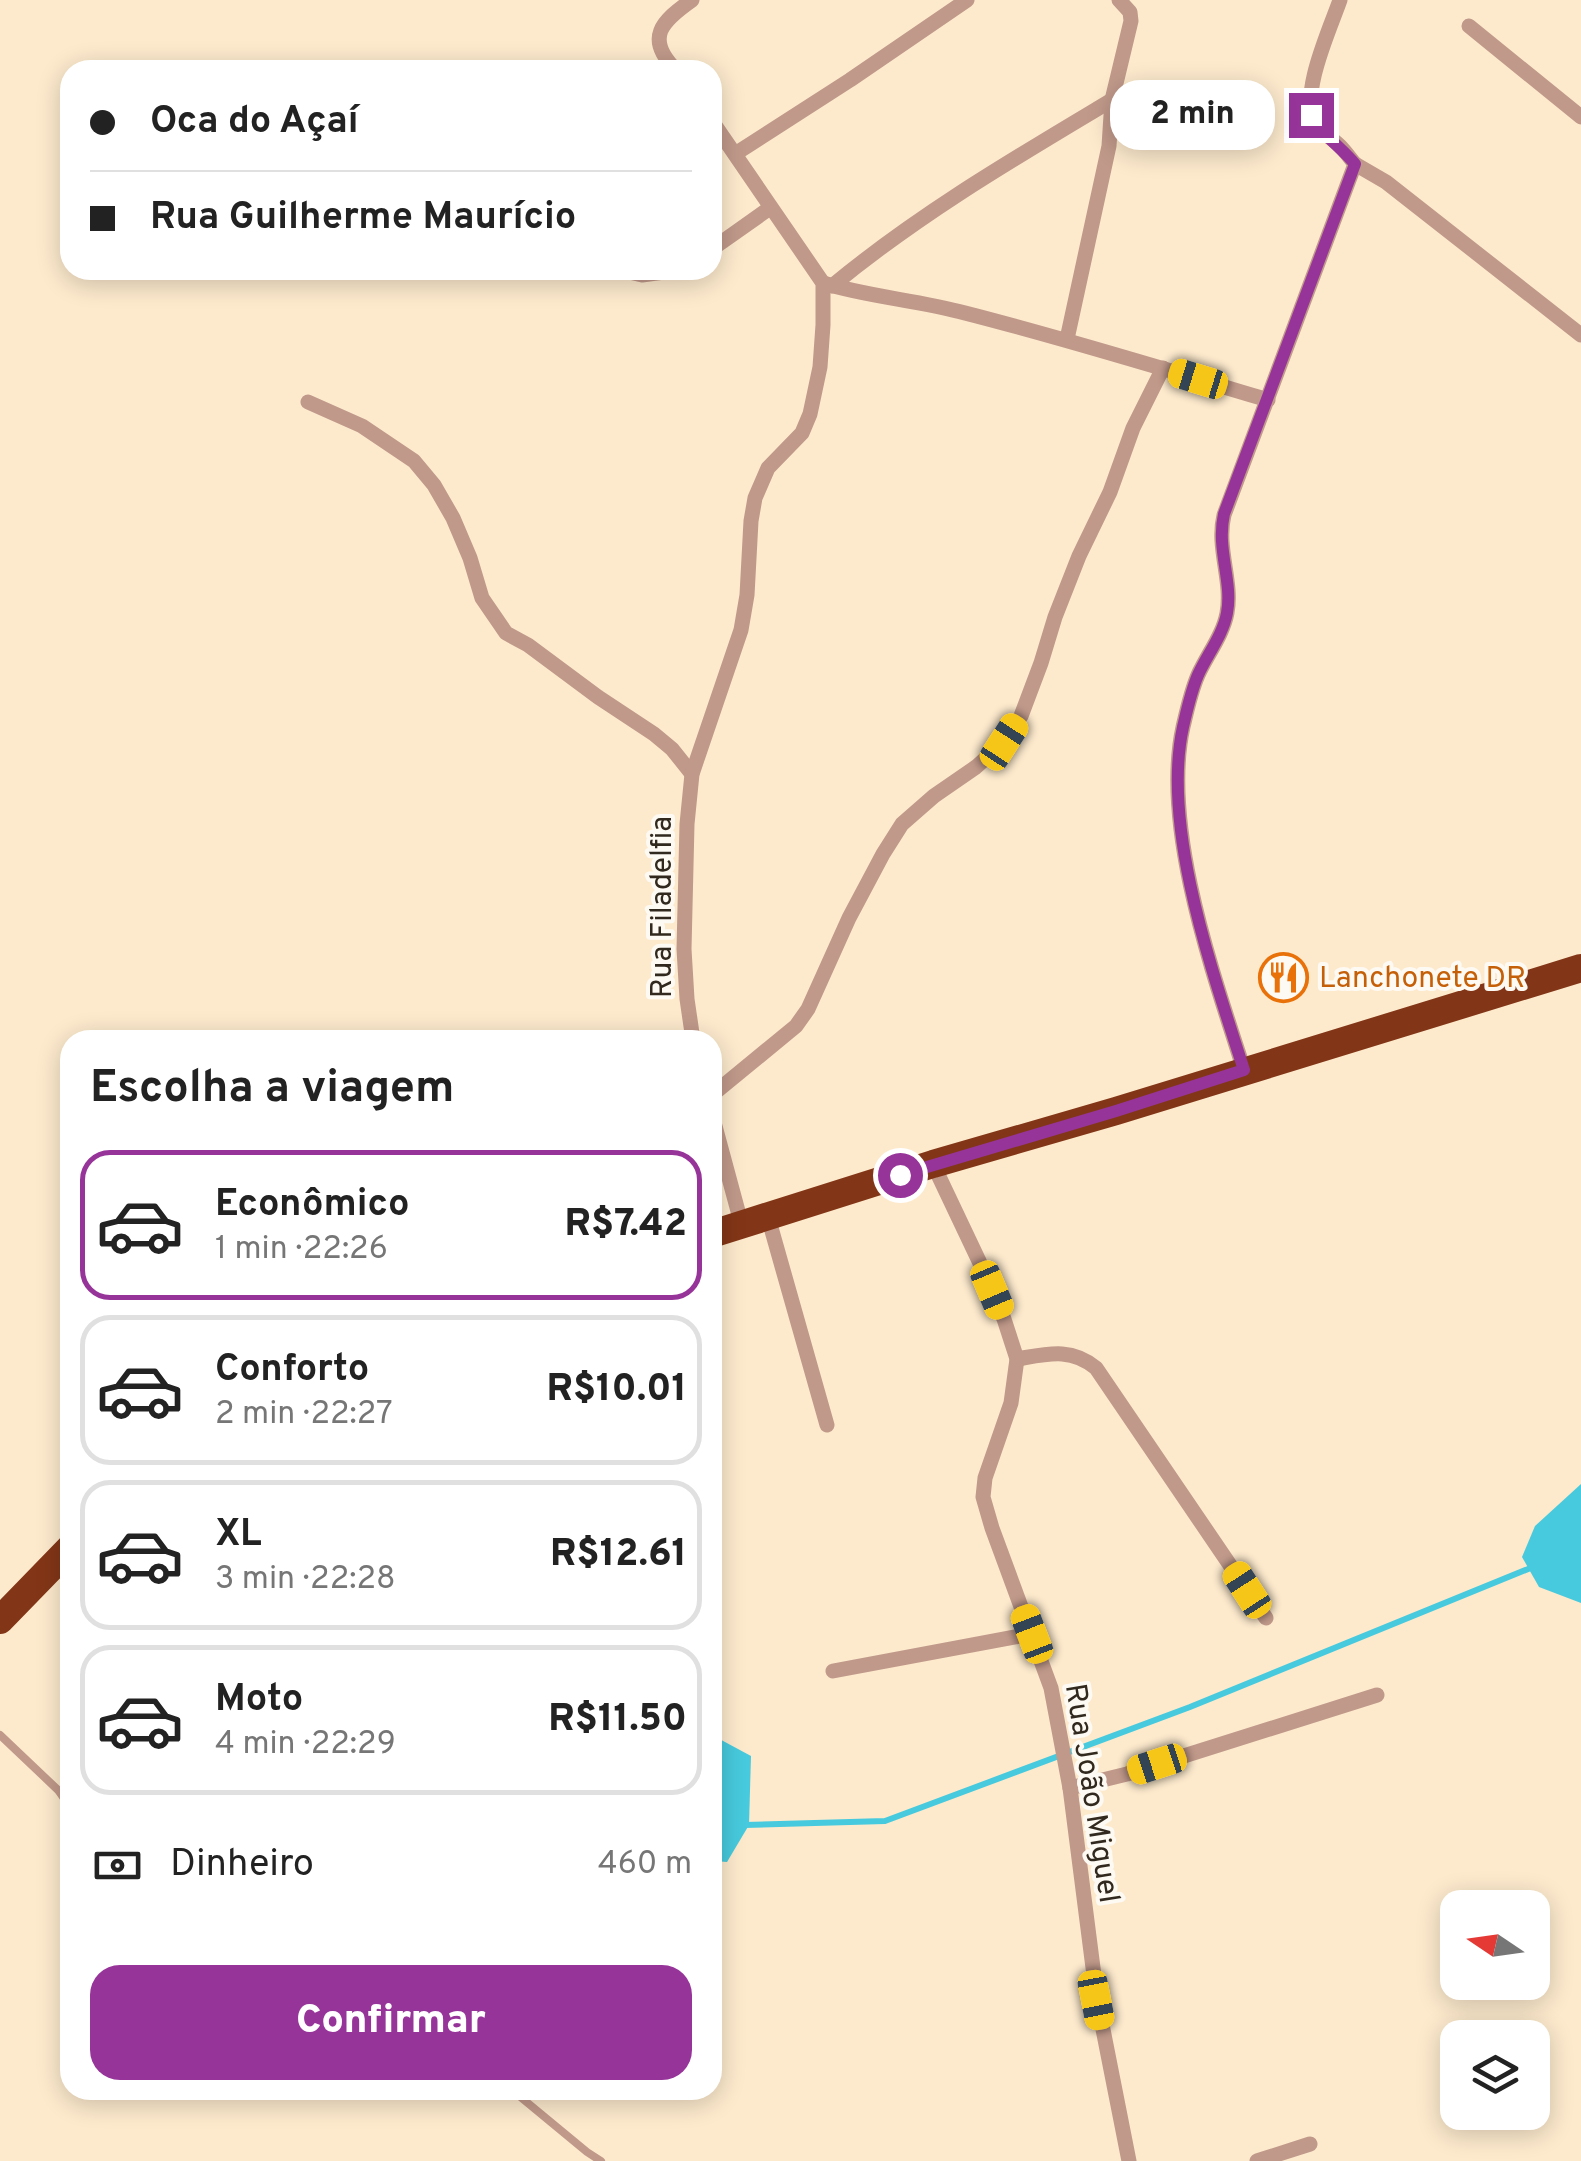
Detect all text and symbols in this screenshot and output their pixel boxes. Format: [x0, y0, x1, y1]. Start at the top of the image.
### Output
callout: 2 min [1111, 80, 1276, 150]
route end [1289, 93, 1334, 138]
text: 2 min [1150, 95, 1235, 135]
text: Oca do Açaí [150, 98, 359, 147]
text: Rua Guilherme Maurício [150, 194, 576, 243]
car [1165, 356, 1231, 402]
car [975, 709, 1033, 775]
street label: Rua Filadelfia [645, 816, 682, 998]
restaurant icon: Lanchonete DR [1258, 951, 1310, 1003]
place label: Lanchonete DR [1319, 961, 1526, 998]
text: Escolha a viagem [90, 1061, 455, 1118]
route start [878, 1153, 923, 1198]
icon: car [95, 1180, 185, 1270]
text: Econômico [215, 1181, 410, 1230]
text: R$7.42 [565, 1201, 687, 1250]
text: 1 min · 22:26 [215, 1230, 388, 1270]
car [966, 1257, 1018, 1323]
icon: car [95, 1345, 185, 1435]
text: Conforto [215, 1346, 369, 1395]
text: R$10.01 [546, 1366, 687, 1415]
text: 2 min · 22:27 [215, 1395, 393, 1435]
icon: car [95, 1510, 185, 1600]
text: XL [215, 1511, 262, 1560]
text: R$12.61 [550, 1531, 687, 1580]
car [1218, 1557, 1276, 1623]
text: 3 min · 22:28 [215, 1560, 396, 1600]
car [1007, 1601, 1057, 1667]
icon: car [95, 1675, 185, 1765]
text: Moto [215, 1676, 303, 1725]
street label: Rua João Miguel [1055, 1681, 1126, 1906]
text: R$11.50 [548, 1696, 687, 1745]
text: 4 min · 22:29 [215, 1725, 396, 1765]
car [1124, 1740, 1190, 1788]
icon: cash [90, 1838, 145, 1893]
text: Dinheiro [170, 1841, 314, 1890]
text: 460 m [598, 1845, 692, 1885]
north arrow [1440, 1890, 1550, 2000]
map controls [1440, 1890, 1550, 2130]
button: Confirmar [90, 1965, 692, 2080]
car [1076, 1968, 1116, 2032]
button: layers [1440, 2020, 1550, 2130]

